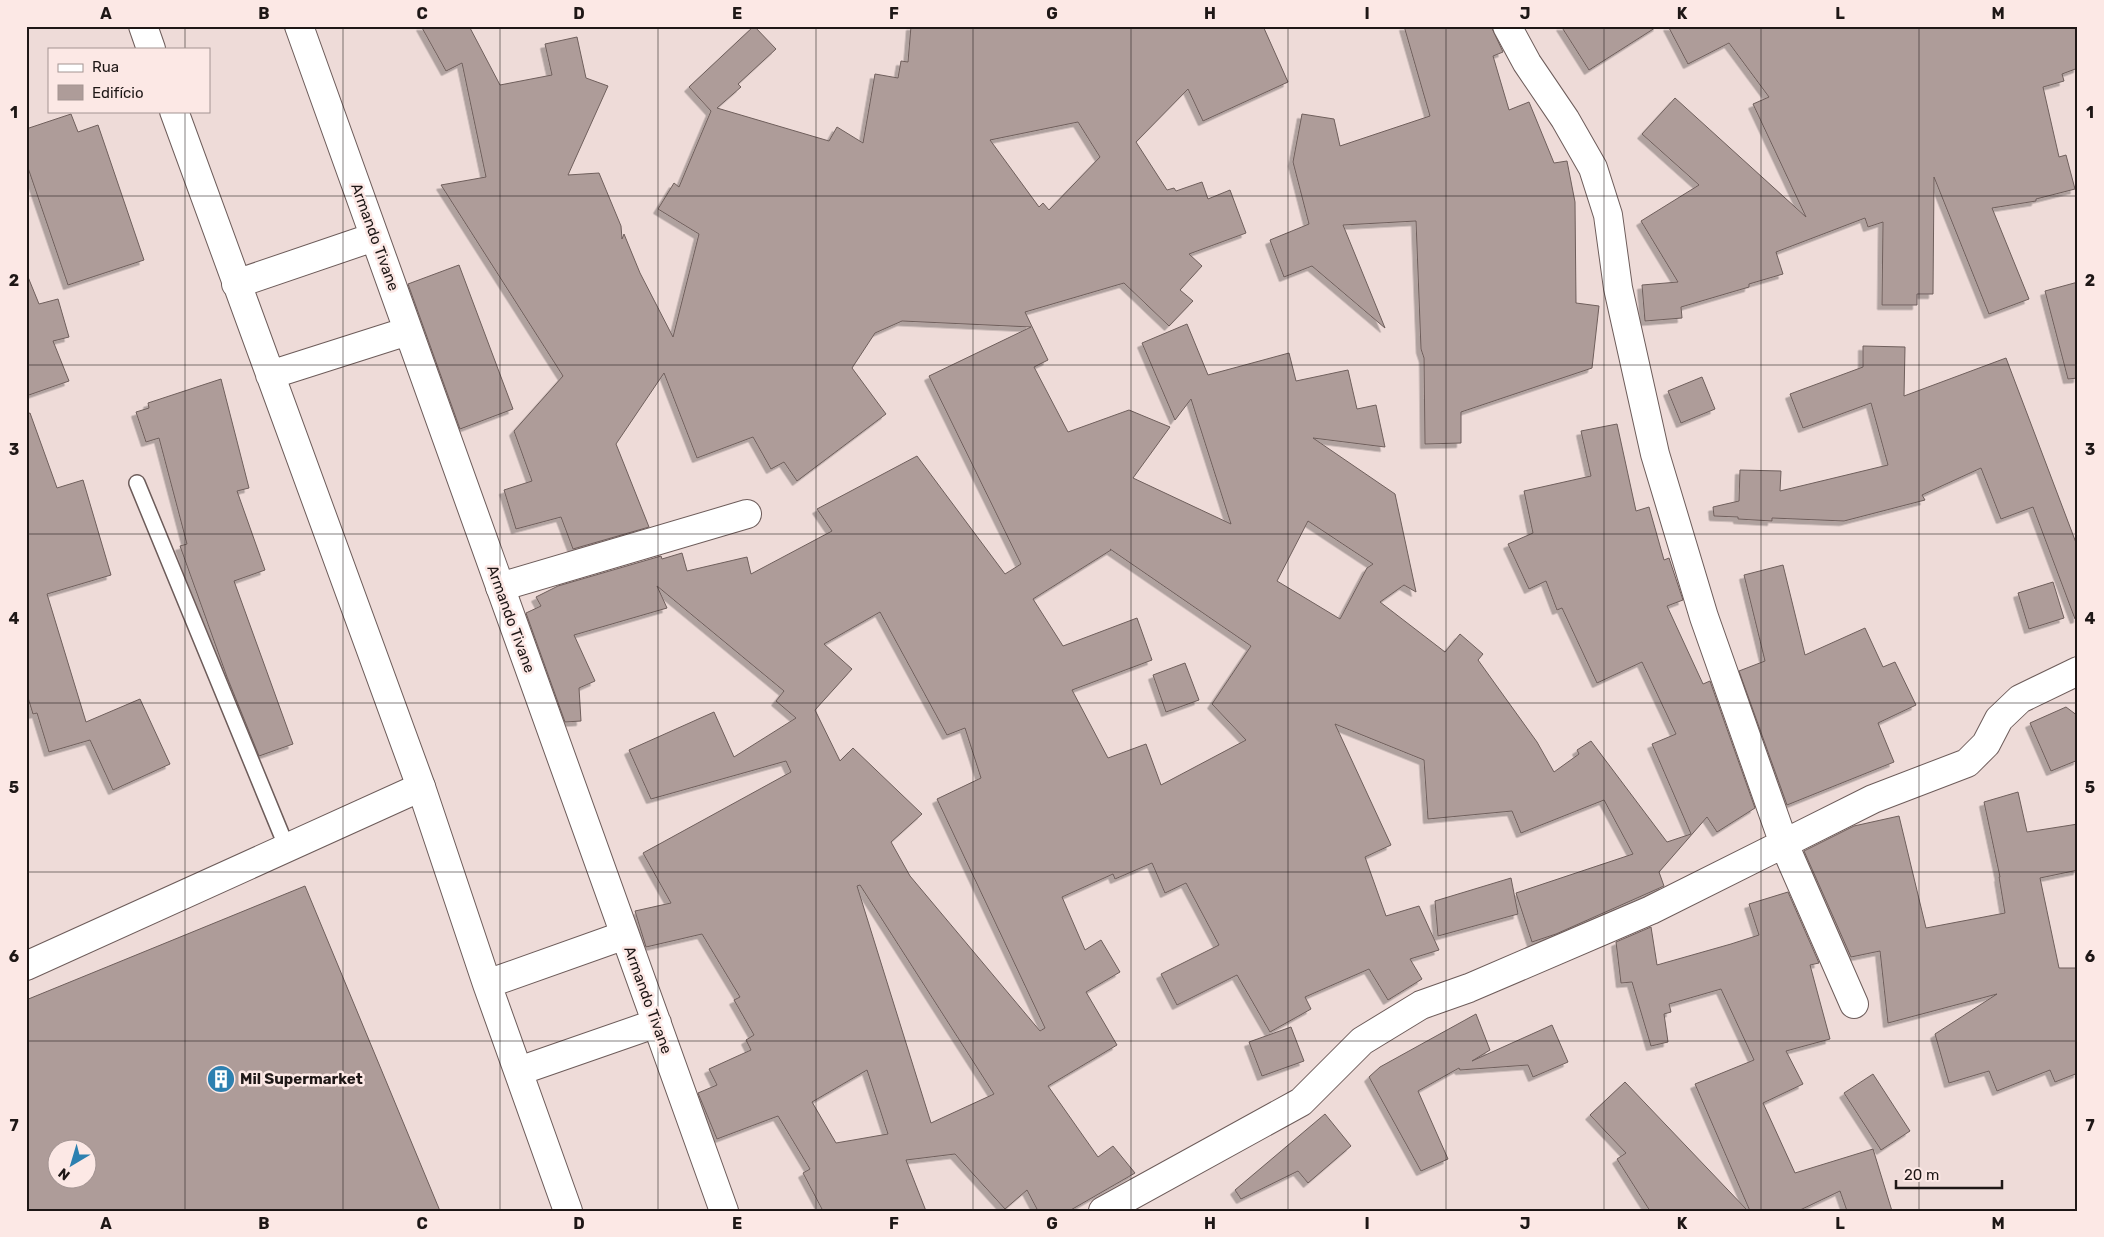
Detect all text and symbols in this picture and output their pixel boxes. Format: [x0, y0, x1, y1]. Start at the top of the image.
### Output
text: A [100, 4, 112, 23]
text: B [258, 4, 270, 23]
text: C [416, 4, 428, 23]
text: D [573, 4, 585, 23]
text: E [732, 4, 742, 23]
text: F [889, 4, 899, 23]
text: G [1046, 4, 1058, 23]
text: H [1204, 4, 1216, 23]
text: I [1364, 4, 1370, 23]
text: J [1520, 4, 1530, 23]
text: K [1677, 4, 1688, 23]
text: L [1835, 4, 1845, 23]
text: M [1991, 4, 2005, 23]
legend [48, 48, 210, 112]
text: Rua [92, 58, 119, 76]
text: Edifício [92, 84, 144, 102]
text: 1 [10, 103, 18, 122]
text: 1 [2086, 103, 2094, 122]
street label: Armando Tivane [347, 181, 403, 293]
text: 2 [9, 271, 19, 290]
text: 2 [2085, 271, 2095, 290]
text: 3 [9, 440, 19, 459]
text: 3 [2085, 440, 2095, 459]
street label: Armando Tivane [483, 563, 539, 675]
text: 4 [9, 609, 20, 628]
text: 4 [2085, 609, 2096, 628]
text: 5 [9, 778, 19, 797]
text: 5 [2085, 778, 2095, 797]
street label: Armando Tivane [620, 944, 676, 1056]
text: 6 [9, 947, 19, 966]
text: 6 [2085, 947, 2095, 966]
building icon: Mil Supermarket [206, 1064, 236, 1094]
place label: Mil Supermarket [240, 1070, 363, 1088]
text: 7 [9, 1116, 19, 1135]
text: 7 [2085, 1116, 2095, 1135]
north arrow [48, 1140, 98, 1190]
scale bar [1896, 1157, 2003, 1189]
text: N [55, 1164, 74, 1184]
text: 20 m [1904, 1166, 1939, 1184]
text: A [100, 1214, 112, 1233]
text: B [258, 1214, 270, 1233]
text: C [416, 1214, 428, 1233]
text: D [573, 1214, 585, 1233]
text: E [732, 1214, 742, 1233]
text: F [889, 1214, 899, 1233]
text: G [1046, 1214, 1058, 1233]
text: H [1204, 1214, 1216, 1233]
text: I [1364, 1214, 1370, 1233]
text: J [1520, 1214, 1530, 1233]
text: K [1677, 1214, 1688, 1233]
text: L [1835, 1214, 1845, 1233]
text: M [1991, 1214, 2005, 1233]

